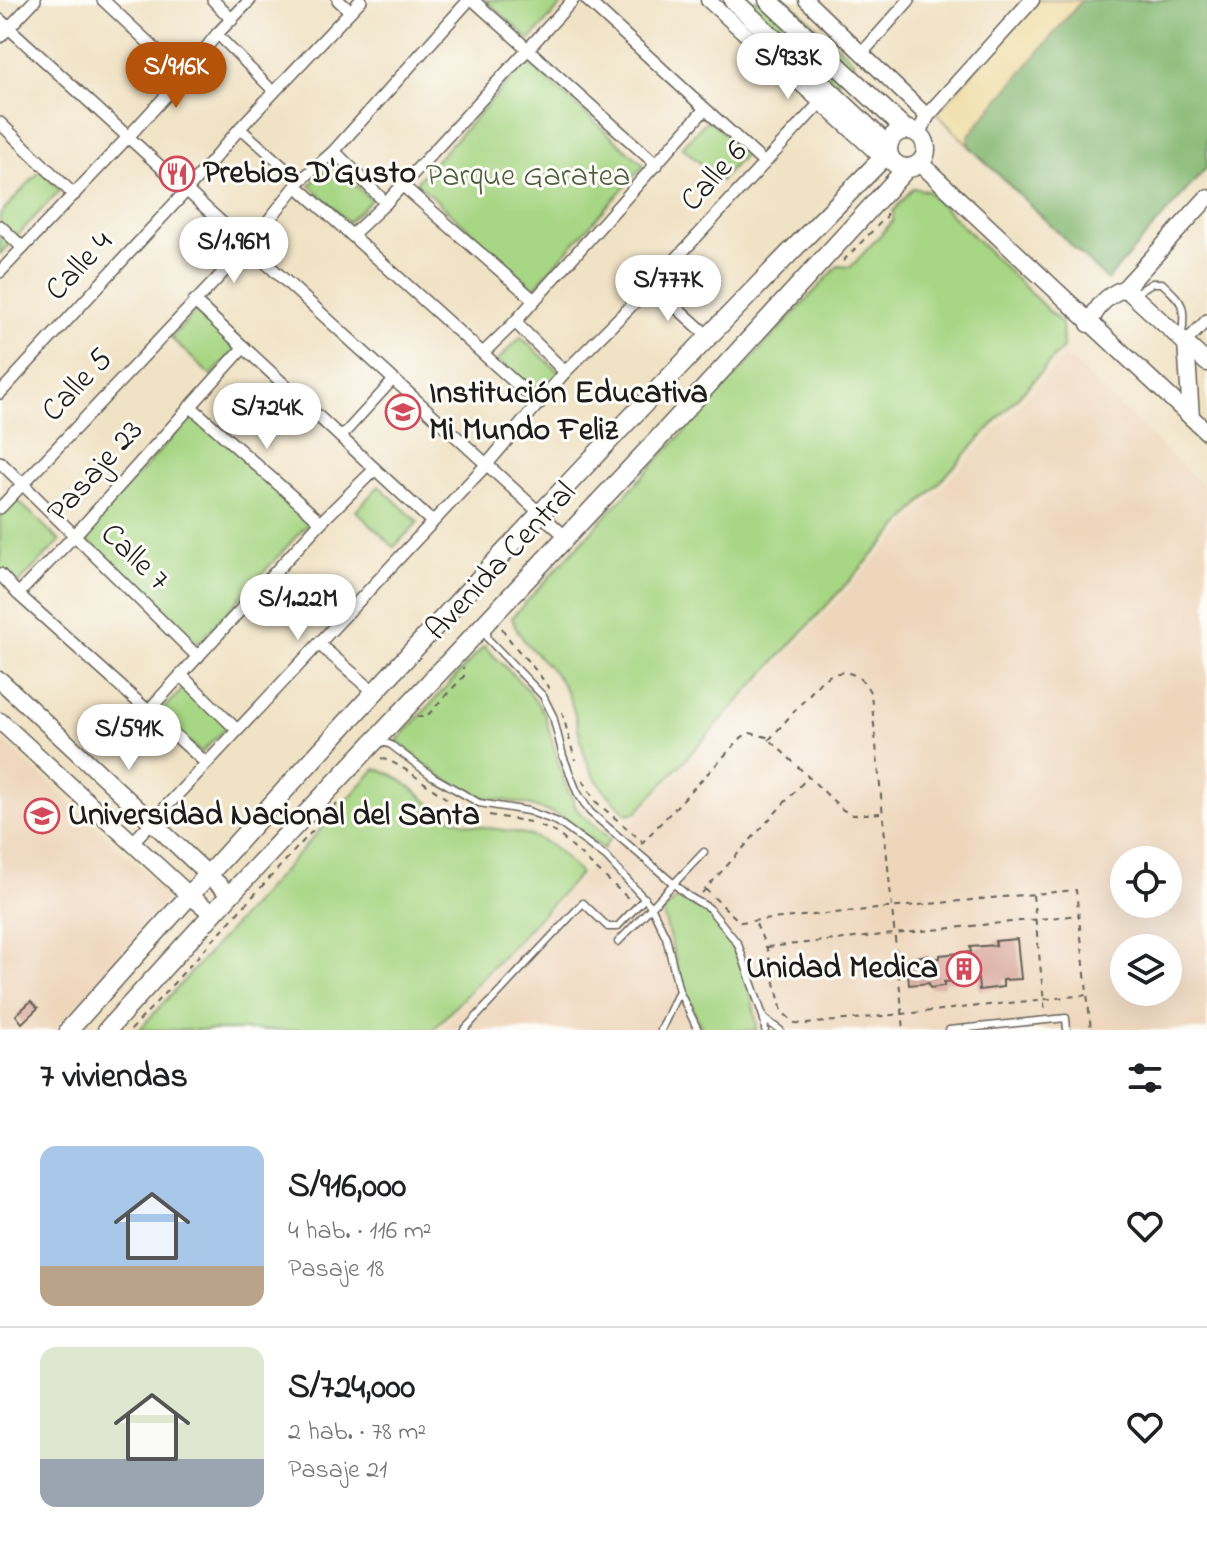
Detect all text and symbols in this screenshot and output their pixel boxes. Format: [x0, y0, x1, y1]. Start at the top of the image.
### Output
pin: S/933K [723, 33, 853, 101]
text: S/933K [755, 40, 821, 78]
pin: S/916K [111, 42, 241, 110]
text: S/916K [144, 49, 208, 87]
street label: Calle 6 [670, 131, 760, 223]
place label: Prebios D'Gusto [203, 151, 416, 198]
park label: Parque Garatea [426, 154, 630, 201]
restaurant icon: Prebios D'Gusto [158, 155, 196, 193]
pin: S/1.96M [160, 217, 308, 285]
street label: Calle 4 [35, 221, 125, 313]
text: S/1.96M [197, 224, 271, 262]
pin: S/777K [603, 255, 733, 323]
text: S/777K [633, 262, 703, 300]
street label: Calle 5 [31, 338, 125, 434]
place label: Institución Educativa Mi Mundo Feliz [429, 371, 708, 455]
pin: S/724K [202, 383, 332, 451]
text: S/724K [231, 390, 303, 428]
school or university icon: Institución Educativa Mi Mundo Feliz [384, 393, 422, 431]
street label: Pasaje 23 [37, 410, 155, 534]
street label: Avenida Central [416, 472, 588, 652]
street label: Calle 7 [88, 513, 180, 603]
pin: S/1.22M [224, 574, 372, 642]
text: S/1.22M [258, 581, 338, 619]
pin: S/591K [64, 704, 194, 772]
text: S/591K [95, 711, 163, 749]
place label: Universidad Nacional del Santa [68, 793, 480, 840]
school or university icon: Universidad Nacional del Santa [23, 797, 61, 835]
map controls [1110, 846, 1182, 1006]
button: locate [1110, 846, 1182, 918]
button: layers [1110, 934, 1182, 1006]
place label: Unidad Medica [746, 946, 938, 993]
building icon: Unidad Medica [945, 950, 983, 988]
text: 7 viviendas [40, 1053, 188, 1103]
icon: filters [1123, 1056, 1167, 1100]
text: S/916,000 [288, 1163, 406, 1213]
icon: home [104, 1178, 200, 1274]
icon: heart [1123, 1204, 1167, 1248]
text: 4 hab. · 116 m² [288, 1213, 432, 1251]
text: Pasaje 18 [288, 1251, 384, 1289]
text: S/724,000 [288, 1364, 415, 1414]
icon: home [104, 1379, 200, 1475]
icon: heart [1123, 1405, 1167, 1449]
text: 2 hab. · 78 m² [288, 1414, 426, 1452]
text: Pasaje 21 [288, 1452, 387, 1490]

